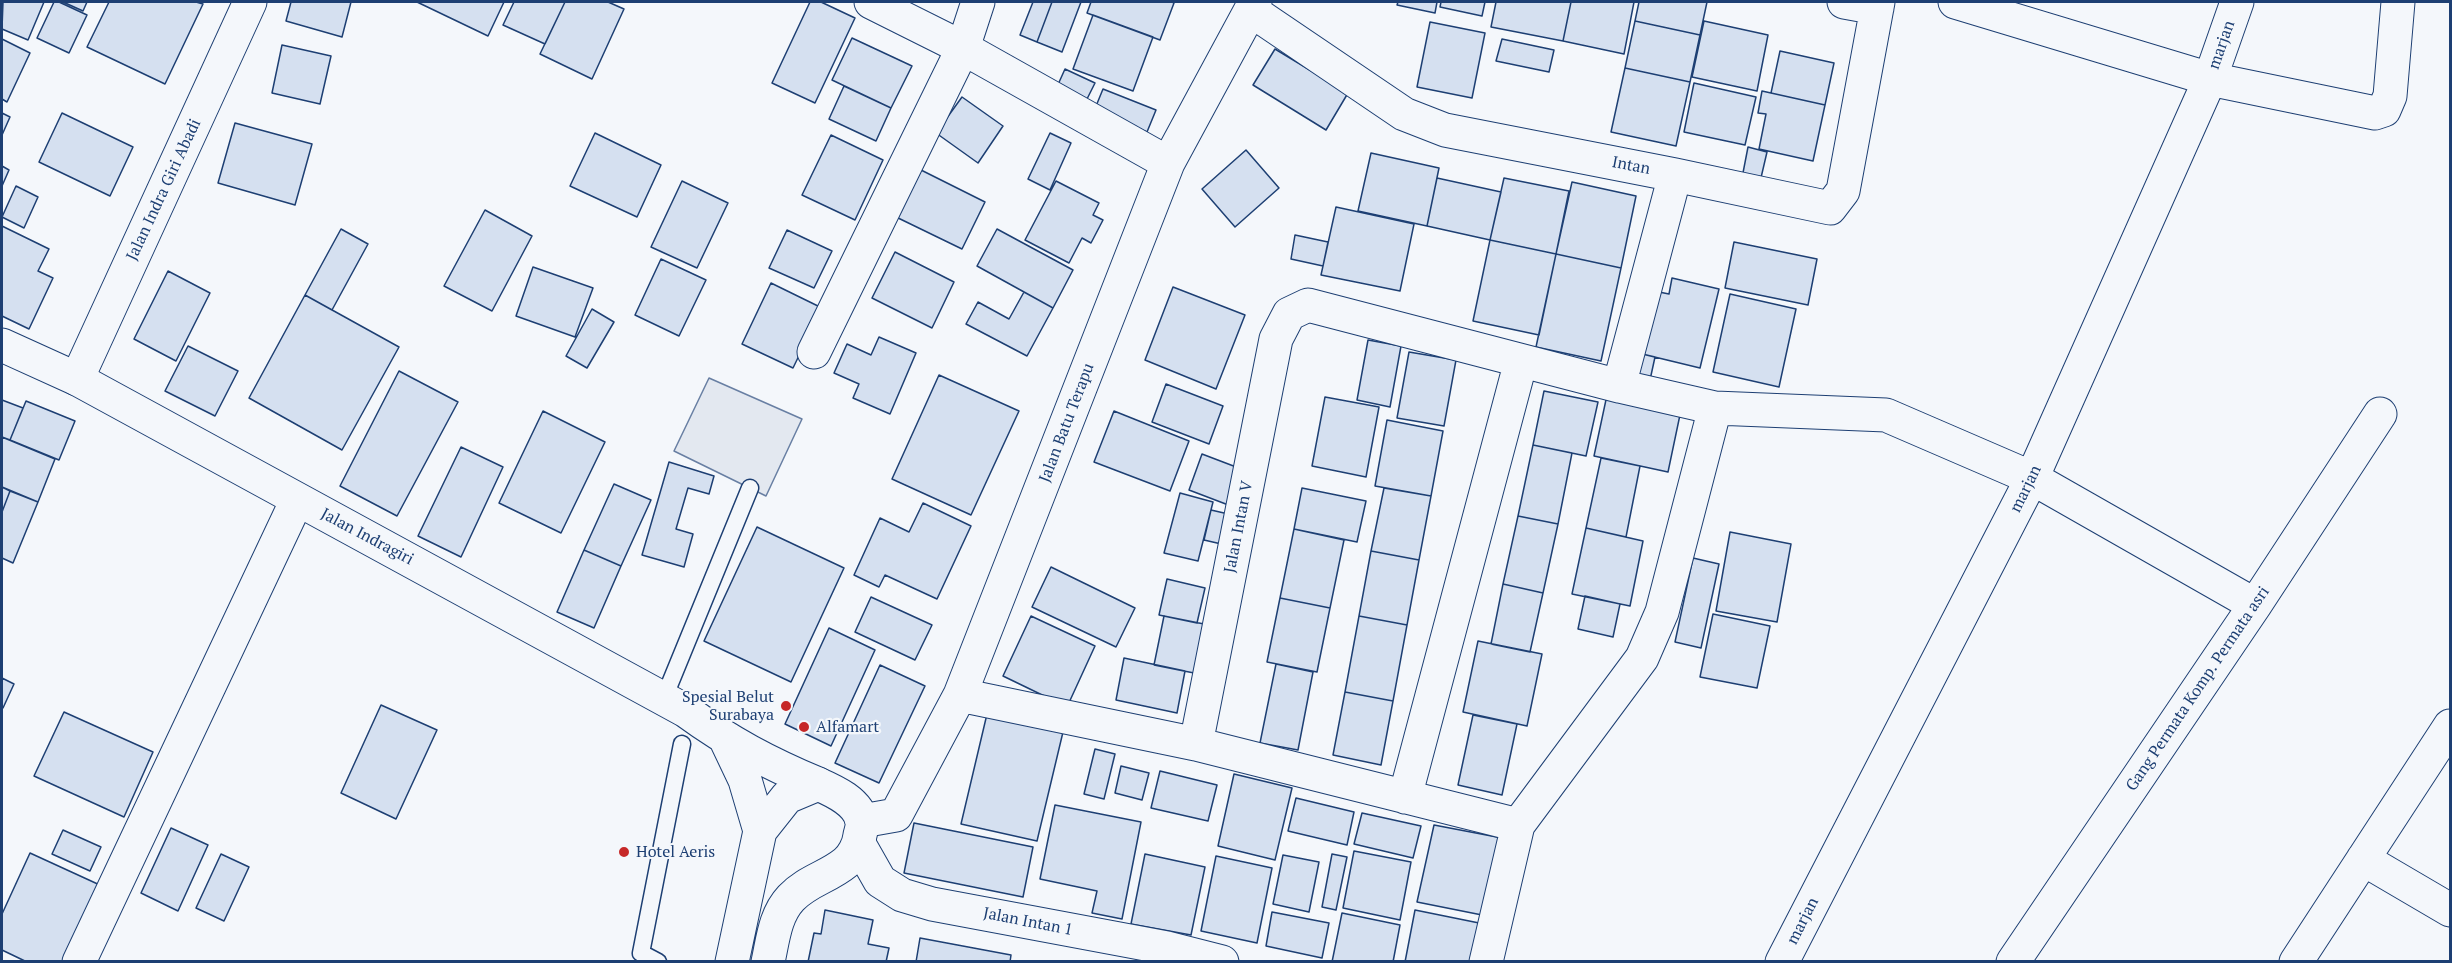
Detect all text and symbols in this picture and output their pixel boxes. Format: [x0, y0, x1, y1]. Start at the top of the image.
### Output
street label: marjan [2205, 18, 2239, 72]
street label: Jalan Indra Giri Abadi [123, 116, 205, 264]
street label: Intan [1610, 153, 1652, 179]
street label: Jalan Batu Terapu [1035, 361, 1099, 485]
street label: marjan [2006, 462, 2046, 516]
street label: Jalan Intan V [1221, 479, 1257, 575]
street label: Jalan Indragiri [317, 505, 417, 569]
street label: Gang Permata Komp. Permata asri [2122, 583, 2274, 795]
place label: Spesial Belut Surabaya [682, 687, 774, 725]
marker: Spesial Belut Surabaya [779, 699, 793, 713]
place label: Alfamart [816, 717, 879, 737]
marker: Alfamart [797, 720, 811, 734]
place label: Hotel Aeris [636, 842, 715, 862]
marker: Hotel Aeris [617, 845, 631, 859]
street label: marjan [1783, 894, 1823, 948]
street label: Jalan Intan 1 [982, 904, 1074, 940]

